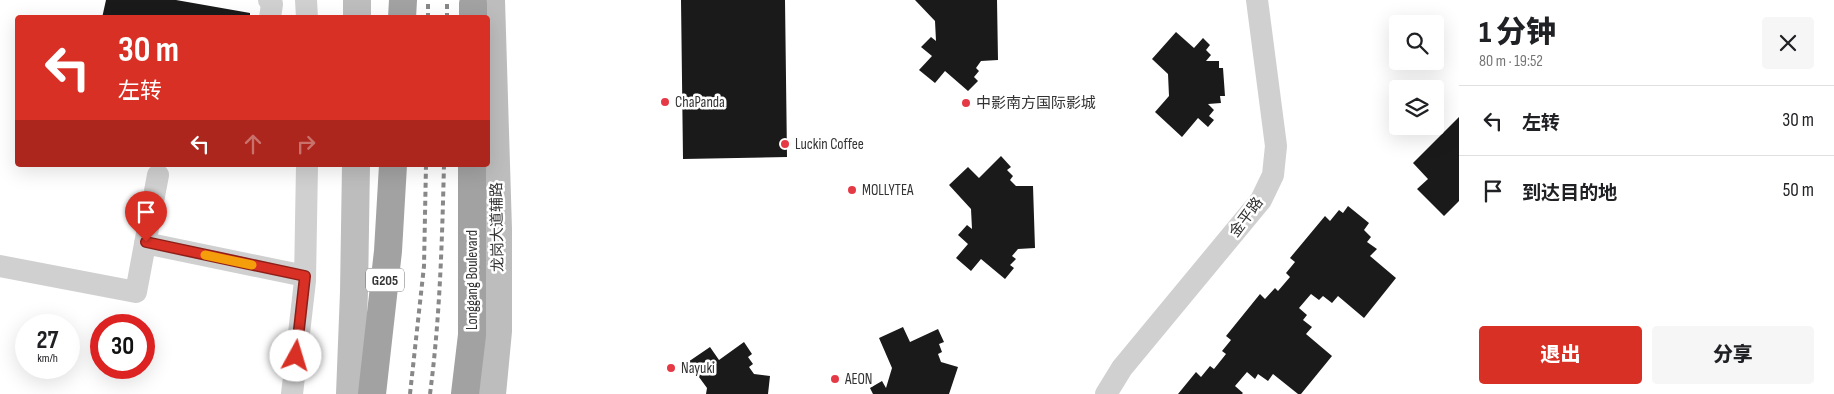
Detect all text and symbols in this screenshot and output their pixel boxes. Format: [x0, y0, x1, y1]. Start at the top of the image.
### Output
map controls [1389, 15, 1444, 135]
button: search [1389, 15, 1444, 70]
text: 1 分钟 [1479, 15, 1556, 51]
button: close [1762, 17, 1814, 69]
text: 30 m [118, 29, 179, 72]
icon: left [35, 35, 100, 100]
text: 80 m · 19:52 [1479, 52, 1543, 71]
text: 左转 [118, 78, 162, 105]
button: layers [1389, 80, 1444, 135]
place label: ChaPanda [675, 93, 725, 112]
place label: 中影南方国际影城 [976, 94, 1096, 113]
marker: ChaPanda [659, 96, 671, 108]
marker: 中影南方国际影城 [960, 97, 972, 109]
icon: left [1479, 107, 1507, 135]
text: 30 m [1782, 109, 1814, 132]
text: 左转 [1522, 112, 1560, 135]
icon: left [186, 130, 214, 158]
icon: ahead [239, 130, 267, 158]
icon: right [292, 130, 320, 158]
place label: Luckin Coffee [795, 135, 864, 154]
marker: Luckin Coffee [779, 138, 791, 150]
icon: arrive [1479, 177, 1507, 205]
text: 50 m [1783, 179, 1814, 202]
place label: MOLLYTEA [862, 181, 914, 200]
street label: 龙岗大道辅路 [487, 182, 508, 272]
text: 到达目的地 [1522, 182, 1617, 205]
marker: MOLLYTEA [846, 184, 858, 196]
pin [125, 191, 167, 242]
street label: 金平路 [1225, 194, 1268, 241]
icon: arrive [132, 198, 160, 226]
street label: Longgang Boulevard [463, 230, 482, 330]
road number: G205 [366, 268, 404, 292]
speed limit sign: 30 [90, 314, 155, 379]
text: 27 [37, 325, 58, 356]
button: 退出 [1479, 326, 1642, 384]
button: 分享 [1652, 326, 1814, 384]
position arrow [269, 329, 321, 381]
text: km/h [37, 351, 58, 366]
place label: Nayuki [681, 359, 715, 378]
marker: Nayuki [665, 362, 677, 374]
place label: AEON [844, 370, 872, 389]
marker: AEON [829, 373, 841, 385]

